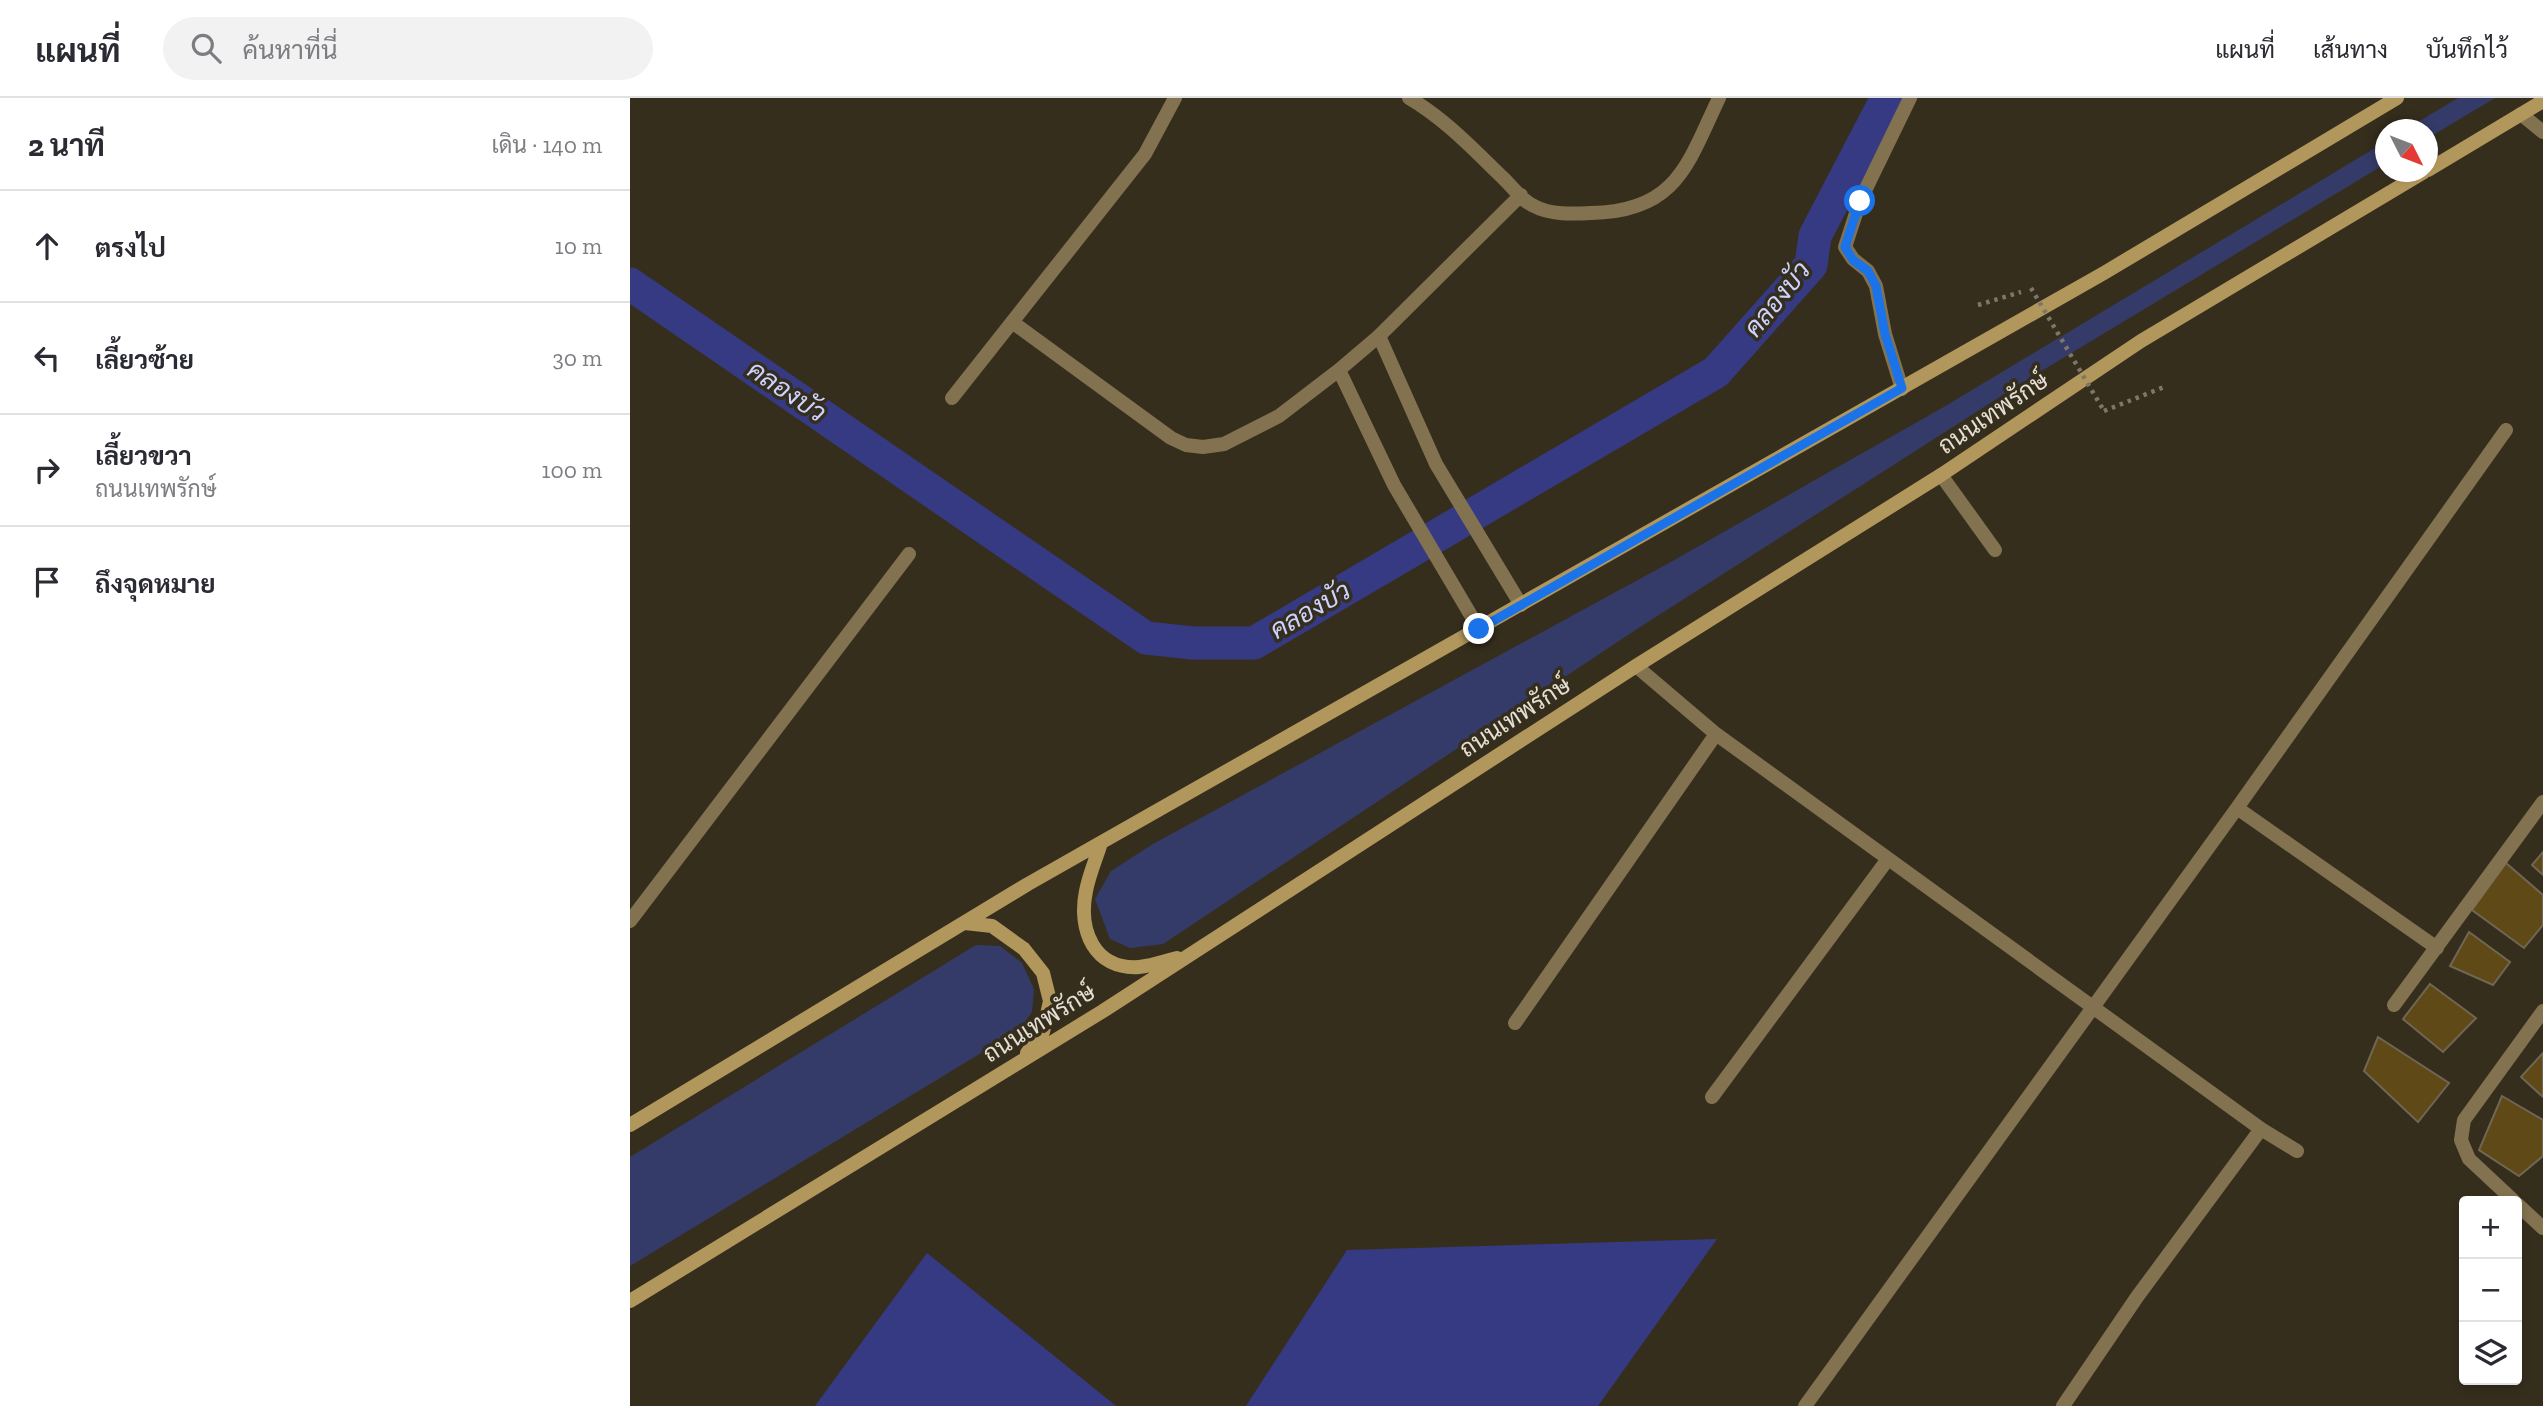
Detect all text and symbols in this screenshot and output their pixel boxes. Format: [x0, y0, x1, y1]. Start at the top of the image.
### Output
search box [163, 17, 653, 80]
icon: search [187, 29, 225, 67]
text: แผนที่ [35, 31, 121, 70]
text: ค้นหาที่นี่ [243, 34, 338, 66]
text: แผนที่ [2215, 35, 2275, 64]
text: เส้นทาง [2313, 35, 2388, 64]
text: บันทึกไว้ [2426, 35, 2508, 64]
north arrow [2375, 119, 2438, 182]
text: 2 นาที [28, 128, 105, 164]
text: เดิน · 140 m [492, 131, 602, 159]
route start [1844, 185, 1875, 216]
icon: ahead [28, 227, 66, 265]
text: ตรงไป [95, 232, 166, 264]
text: 10 m [555, 232, 602, 260]
water label: คลองบัว [1737, 255, 1817, 343]
icon: left [28, 339, 66, 377]
text: เลี้ยวซ้าย [95, 344, 194, 376]
text: 30 m [552, 344, 602, 372]
water label: คลองบัว [742, 353, 832, 429]
street label: ถนนเทพรักษ์ [1932, 364, 2054, 460]
text: เลี้ยวขวา [95, 440, 192, 472]
icon: right [28, 451, 66, 489]
text: 100 m [542, 456, 602, 484]
text: ถนนเทพรักษ์ [95, 475, 216, 503]
icon: arrive [28, 563, 66, 601]
text: ถึงจุดหมาย [95, 568, 216, 600]
water label: คลองบัว [1264, 574, 1356, 646]
route end [1463, 613, 1494, 644]
street label: ถนนเทพรักษ์ [1453, 669, 1576, 763]
street label: ถนนเทพรักษ์ [977, 975, 1101, 1068]
map controls [2459, 1196, 2522, 1385]
button: + [2459, 1196, 2522, 1259]
button: − [2459, 1259, 2522, 1322]
button: layers [2459, 1322, 2522, 1385]

